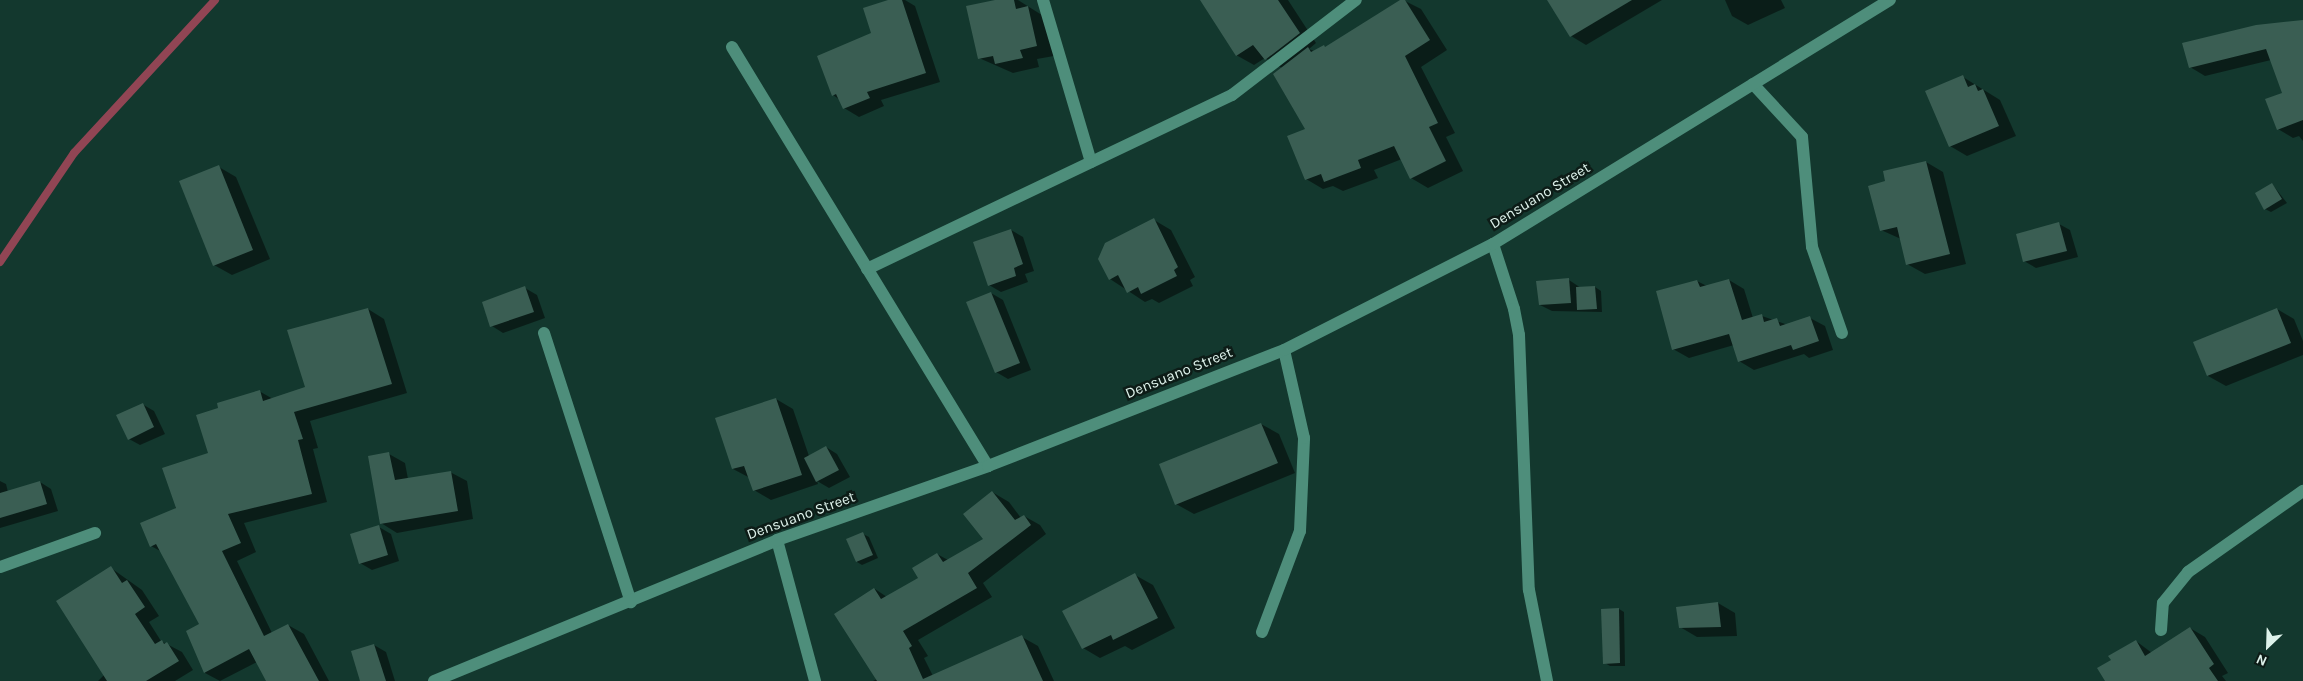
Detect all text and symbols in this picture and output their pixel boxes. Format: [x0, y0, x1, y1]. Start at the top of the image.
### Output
street label: Densuano Street [1487, 159, 1593, 233]
street label: Densuano Street [1123, 343, 1235, 403]
street label: Densuano Street [744, 488, 858, 544]
north arrow [2243, 621, 2293, 671]
text: N [2254, 650, 2270, 670]

